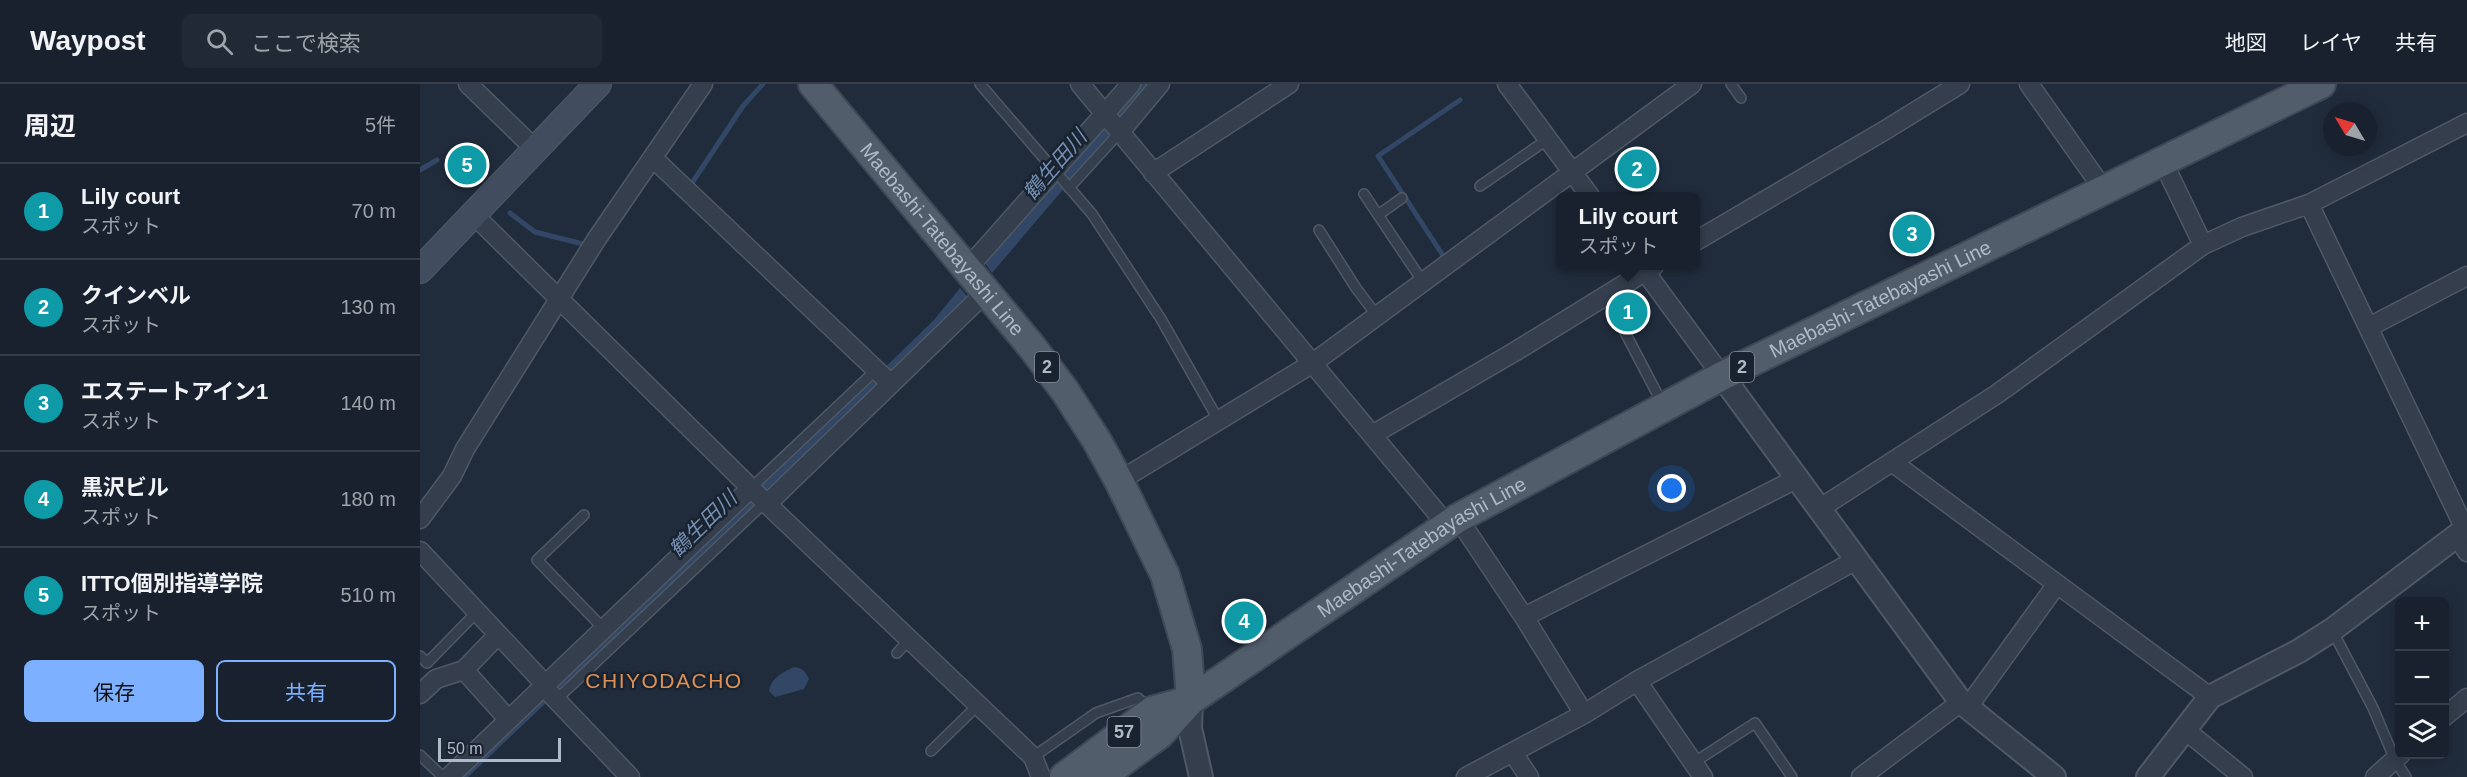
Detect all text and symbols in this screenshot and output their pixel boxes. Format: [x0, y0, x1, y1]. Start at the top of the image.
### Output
search box [182, 14, 602, 68]
text: Waypost [30, 25, 146, 56]
icon: search [203, 25, 236, 58]
text: ここで検索 [251, 31, 361, 56]
text: 地図 [2225, 31, 2267, 54]
text: レイヤ [2300, 31, 2362, 54]
text: 共有 [2395, 31, 2437, 54]
north arrow [2323, 102, 2377, 156]
text: 周辺 [24, 111, 76, 141]
text: 5件 [365, 114, 396, 136]
water label: 鶴生田川 [1018, 124, 1092, 204]
street label: Maebashi-Tatebayashi Line [856, 139, 1029, 340]
pin: 5 [448, 142, 486, 188]
pin: 2 [1618, 146, 1656, 191]
text: Lily court [81, 184, 180, 209]
popup [1556, 192, 1700, 270]
text: 1 [38, 200, 49, 222]
text: 70 m [352, 200, 396, 222]
text: Lily court [1578, 204, 1678, 229]
pin: 3 [1892, 212, 1932, 256]
text: スポット [81, 215, 161, 237]
text: スポット [1578, 235, 1658, 257]
street label: Maebashi-Tatebayashi Line [1766, 236, 1995, 362]
text: クインベル [81, 283, 191, 308]
pin: 1 [1608, 290, 1648, 334]
text: 2 [38, 296, 49, 318]
text: 130 m [340, 296, 396, 318]
text: スポット [81, 314, 161, 336]
road number: 2 [1035, 352, 1059, 382]
road number: 2 [1730, 352, 1754, 382]
text: エステートアイン1 [81, 379, 268, 404]
text: 3 [38, 392, 49, 414]
text: 140 m [340, 392, 396, 414]
text: スポット [81, 410, 161, 432]
street label: Maebashi-Tatebayashi Line [1313, 472, 1530, 622]
your location [1657, 474, 1686, 503]
text: 黒沢ビル [81, 475, 169, 500]
water label: 鶴生田川 [664, 485, 742, 561]
text: 4 [38, 488, 49, 510]
text: 180 m [340, 488, 396, 510]
text: スポット [81, 506, 161, 528]
text: ITTO個別指導学院 [81, 571, 263, 596]
text: 5 [38, 584, 49, 606]
text: 510 m [340, 584, 396, 606]
map controls [2395, 597, 2449, 759]
button: + [2395, 597, 2449, 651]
pin: 4 [1224, 598, 1264, 644]
text: スポット [81, 602, 161, 624]
button: − [2395, 651, 2449, 705]
button: 保存 [24, 660, 204, 722]
button: 共有 [216, 660, 396, 722]
district label: CHIYODACHO [585, 669, 743, 692]
button: layers [2395, 705, 2449, 759]
road number: 57 [1108, 717, 1140, 747]
scale bar [438, 735, 561, 762]
text: 50 m [447, 740, 483, 757]

